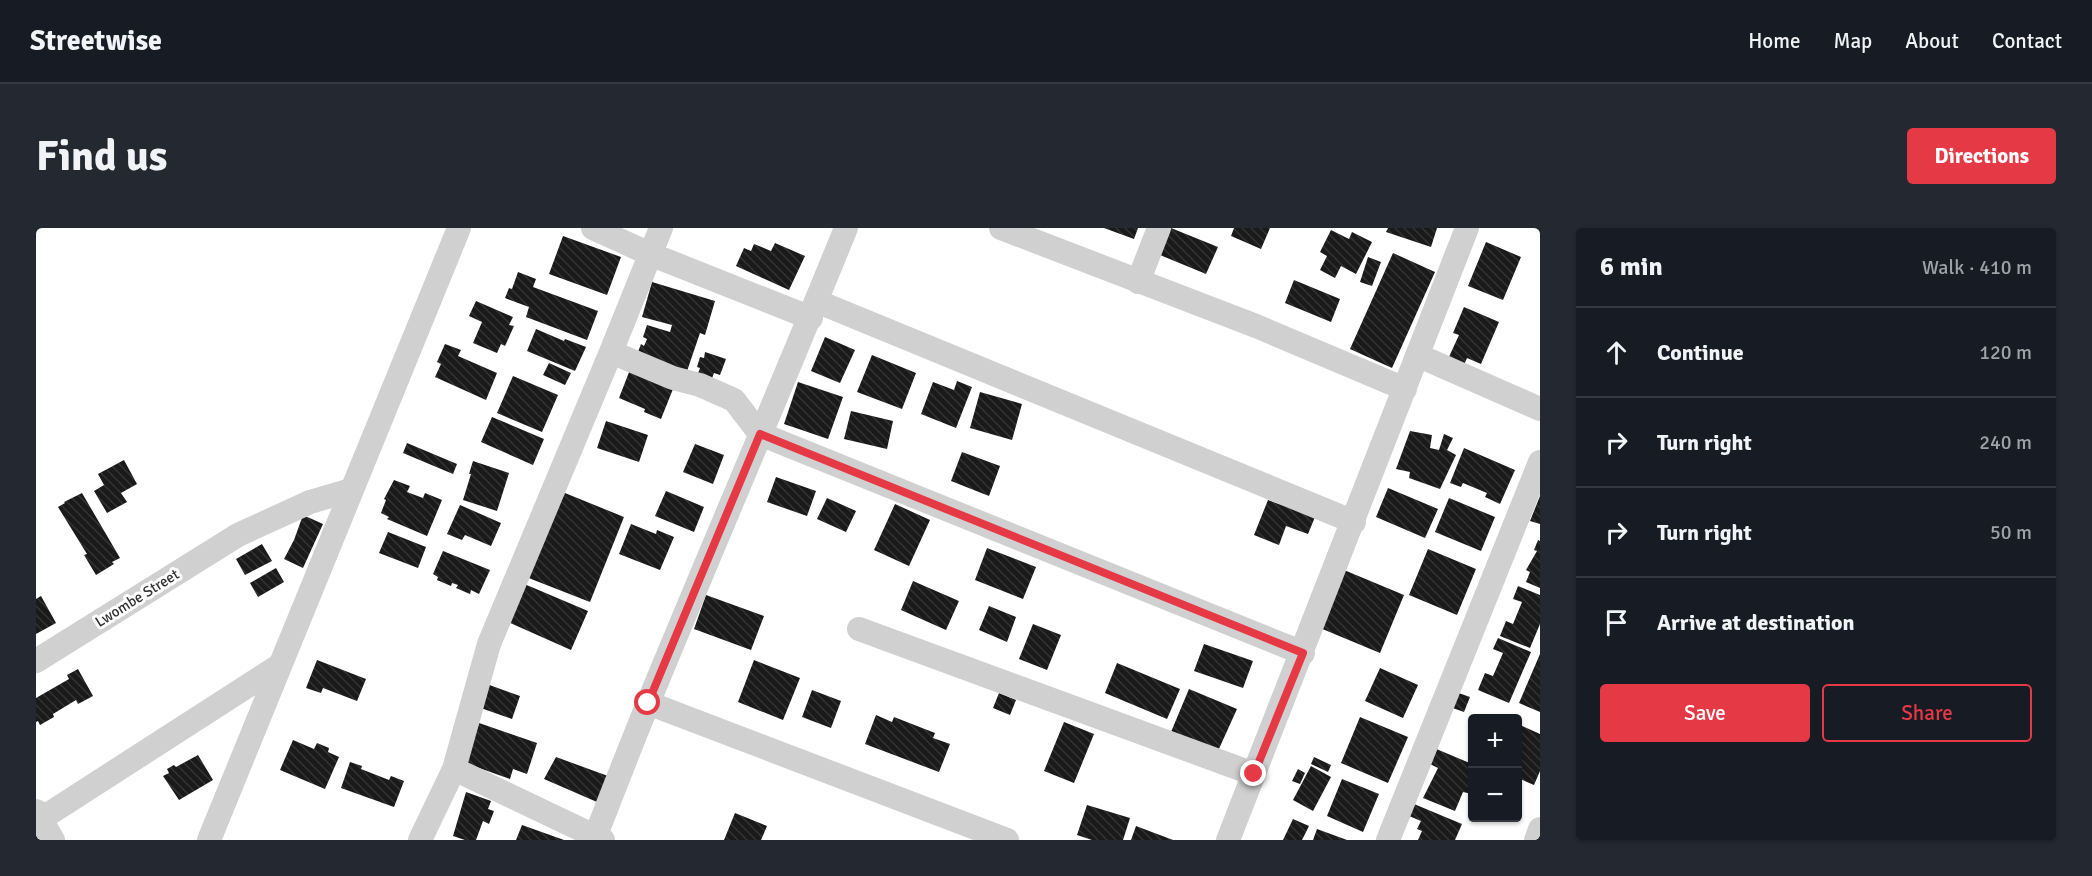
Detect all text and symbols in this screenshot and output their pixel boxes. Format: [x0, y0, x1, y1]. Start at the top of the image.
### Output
text: Streetwise [30, 24, 162, 58]
text: Home [1748, 28, 1801, 54]
text: Map [1834, 28, 1872, 54]
text: About [1905, 28, 1959, 54]
text: Contact [1992, 28, 2062, 54]
button: Directions [1907, 128, 2056, 184]
text: Find us [36, 131, 167, 182]
text: 6 min [1600, 251, 1663, 283]
text: Walk · 410 m [1922, 255, 2032, 280]
icon: ahead [1600, 336, 1633, 369]
text: Continue [1657, 339, 1744, 366]
text: 120 m [1979, 340, 2032, 365]
icon: right [1600, 426, 1633, 459]
text: Turn right [1657, 429, 1752, 456]
text: 240 m [1979, 430, 2032, 455]
icon: right [1600, 516, 1633, 549]
text: Turn right [1657, 519, 1752, 546]
text: 50 m [1990, 520, 2032, 545]
street label: Lwombe Street [92, 565, 182, 631]
icon: arrive [1600, 606, 1633, 639]
text: Arrive at destination [1657, 609, 1854, 636]
button: Save [1600, 684, 1810, 742]
button: Share [1822, 684, 2032, 742]
route start [634, 689, 660, 715]
map controls [1468, 714, 1522, 822]
button: + [1468, 714, 1522, 768]
route end [1240, 760, 1266, 786]
button: − [1468, 768, 1522, 822]

